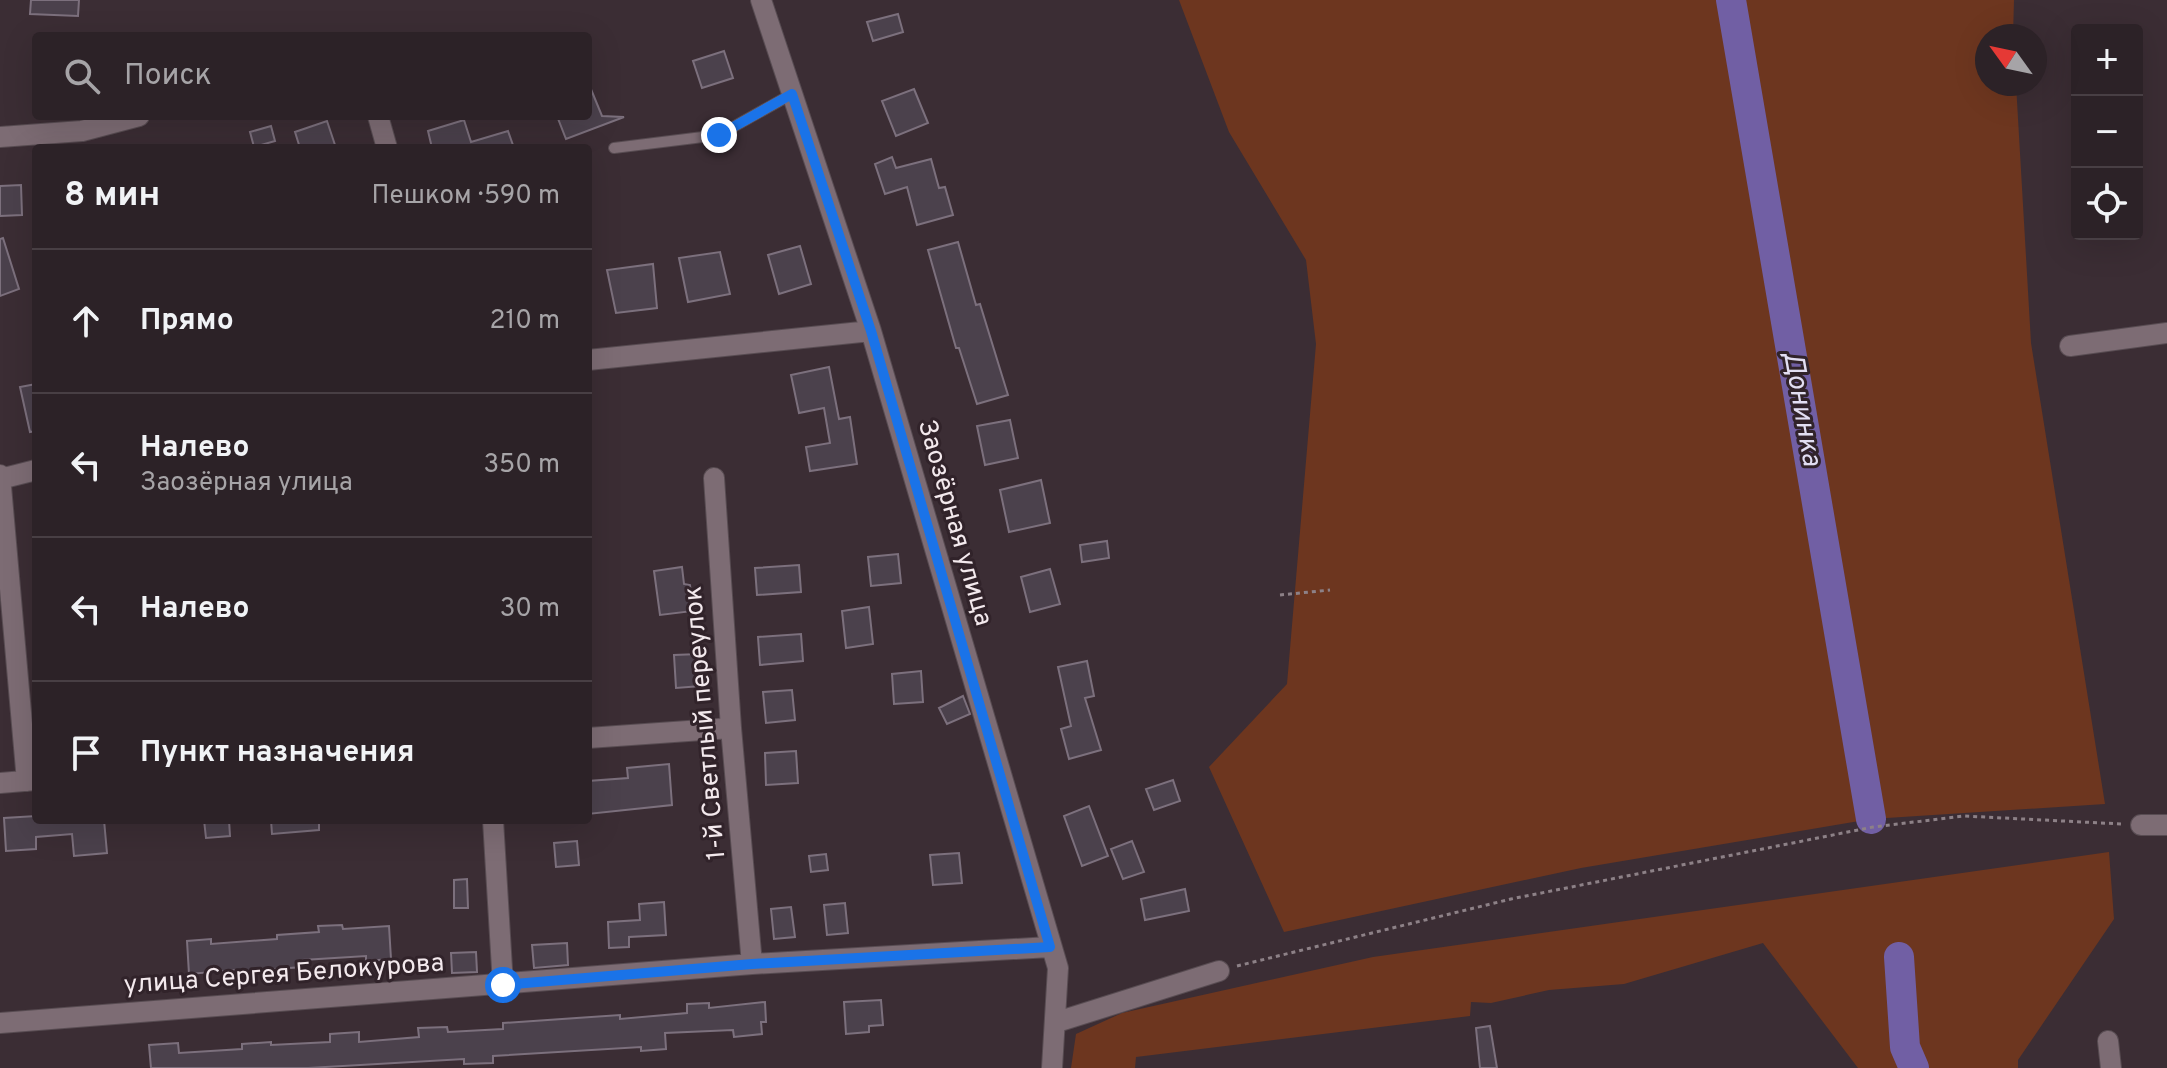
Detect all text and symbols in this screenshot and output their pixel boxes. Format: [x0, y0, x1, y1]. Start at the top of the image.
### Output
north arrow [1975, 24, 2047, 96]
map controls [2071, 24, 2143, 240]
button: + [2071, 24, 2143, 96]
search box [32, 32, 592, 120]
icon: search [60, 54, 104, 98]
text: Поиск [124, 58, 212, 95]
button: − [2071, 96, 2143, 168]
route end [701, 117, 737, 153]
button: locate [2071, 168, 2143, 240]
text: 8 мин [64, 175, 160, 218]
text: Пешком · 590 m [372, 180, 560, 213]
icon: ahead [64, 299, 108, 343]
text: Прямо [140, 303, 234, 340]
text: 210 m [490, 305, 560, 338]
water label: Донинка [1773, 349, 1829, 470]
street label: Заозёрная улица [909, 416, 999, 630]
text: Налево [140, 430, 249, 467]
icon: left [64, 443, 108, 487]
text: 350 m [483, 449, 560, 482]
text: Заозёрная улица [140, 467, 353, 500]
street label: 1-й Светлый переулок [678, 585, 734, 861]
icon: left [64, 587, 108, 631]
text: Налево [140, 591, 249, 628]
text: 30 m [500, 593, 560, 626]
icon: arrive [64, 731, 108, 775]
text: Пункт назначения [140, 735, 414, 772]
street label: улица Сергея Белокурова [123, 947, 445, 1003]
route start [485, 967, 521, 1003]

